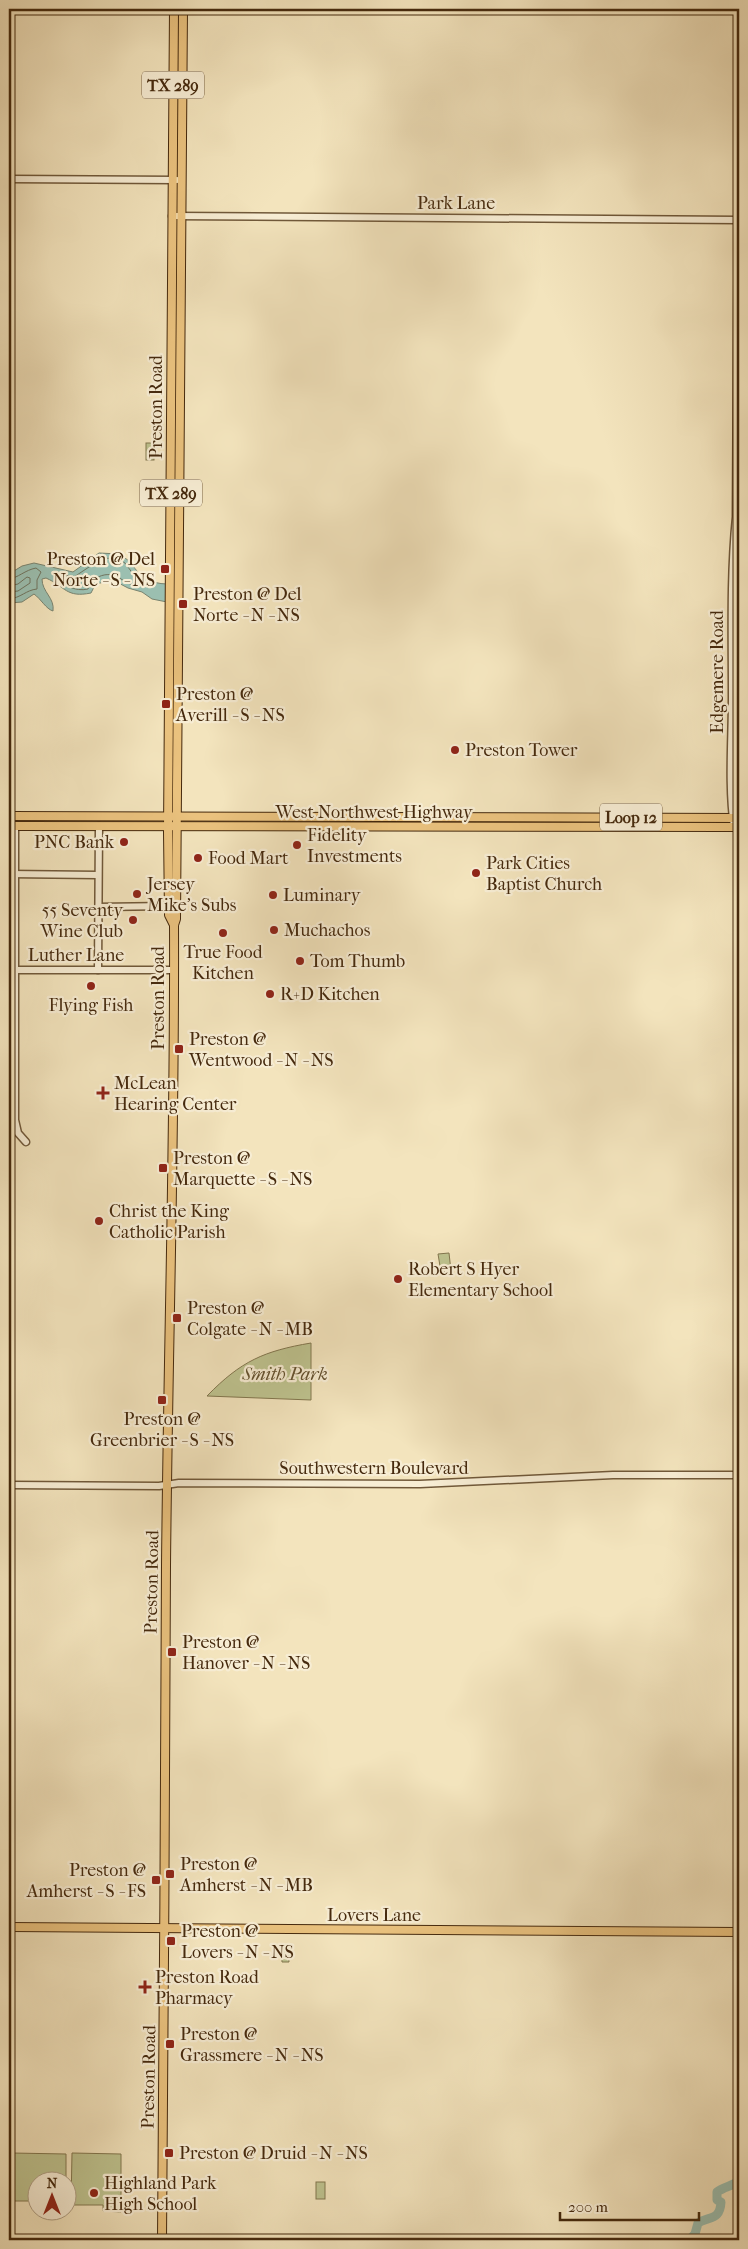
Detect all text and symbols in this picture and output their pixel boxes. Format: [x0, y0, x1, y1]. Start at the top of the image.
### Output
road number: TX 289 [142, 72, 204, 98]
street label: Park Lane [417, 193, 495, 214]
street label: Preston Road [146, 355, 167, 459]
road number: TX 289 [140, 479, 202, 506]
place label: Preston @ Del Norte - S - NS [47, 549, 155, 591]
marker: Preston @ Del Norte - S - NS [159, 563, 171, 575]
place label: Preston @ Del Norte - N - NS [193, 584, 302, 626]
marker: Preston @ Del Norte - N - NS [177, 598, 189, 610]
street label: Edgemere Road [707, 610, 728, 734]
place label: Preston @ Averill - S - NS [175, 684, 285, 726]
marker: Preston @ Averill - S - NS [160, 698, 172, 710]
place label: Preston Tower [465, 740, 578, 761]
marker: Preston Tower [449, 744, 461, 756]
street label: West Northwest Highway [274, 802, 474, 823]
road number: Loop 12 [600, 804, 662, 830]
place label: Fidelity Investments [307, 825, 402, 867]
place label: PNC Bank [34, 832, 115, 853]
marker: PNC Bank [118, 836, 130, 848]
marker: Fidelity Investments [291, 839, 303, 851]
place label: Food Mart [208, 848, 289, 869]
marker: Food Mart [192, 852, 204, 864]
place label: Park Cities Baptist Church [486, 853, 602, 895]
marker: Park Cities Baptist Church [470, 867, 482, 879]
place label: Jersey Mike's Subs [145, 874, 237, 916]
place label: Luminary [283, 885, 362, 906]
marker: Jersey Mike's Subs [131, 888, 143, 900]
marker: Luminary [267, 889, 279, 901]
place label: 55 Seventy Wine Club [39, 900, 124, 942]
marker: 55 Seventy Wine Club [127, 914, 139, 926]
place label: Muchachos [284, 920, 371, 941]
marker: Muchachos [268, 924, 280, 936]
marker: True Food Kitchen [217, 927, 229, 939]
place label: True Food Kitchen [183, 942, 263, 984]
street label: Luther Lane [28, 945, 124, 966]
street label: Preston Road [148, 946, 169, 1050]
place label: Tom Thumb [310, 951, 405, 972]
marker: Tom Thumb [294, 955, 306, 967]
marker: Flying Fish [85, 980, 97, 992]
place label: R+D Kitchen [280, 984, 380, 1005]
marker: R+D Kitchen [264, 988, 276, 1000]
place label: Flying Fish [49, 995, 133, 1016]
place label: Preston @ Wentwood - N - NS [188, 1029, 334, 1071]
marker: Preston @ Wentwood - N - NS [173, 1043, 185, 1055]
place label: McLean Hearing Center [114, 1073, 237, 1115]
marker: McLean Hearing Center [96, 1086, 110, 1100]
place label: Preston @ Marquette - S - NS [173, 1148, 312, 1190]
marker: Preston @ Marquette - S - NS [157, 1162, 169, 1174]
place label: Christ the King Catholic Parish [109, 1201, 229, 1243]
marker: Christ the King Catholic Parish [93, 1215, 105, 1227]
place label: Robert S Hyer Elementary School [408, 1259, 553, 1301]
marker: Robert S Hyer Elementary School [392, 1273, 404, 1285]
place label: Preston @ Colgate - N - MB [187, 1298, 313, 1340]
marker: Preston @ Colgate - N - MB [171, 1312, 183, 1324]
park label: Smith Park [241, 1364, 328, 1385]
marker: Preston @ Greenbrier - S - NS [156, 1394, 168, 1406]
place label: Preston @ Greenbrier - S - NS [90, 1409, 234, 1451]
street label: Southwestern Boulevard [279, 1458, 469, 1479]
street label: Preston Road [141, 1530, 163, 1634]
place label: Preston @ Hanover - N - NS [182, 1632, 310, 1674]
marker: Preston @ Hanover - N - NS [166, 1646, 178, 1658]
place label: Preston @ Amherst - N - MB [179, 1854, 313, 1896]
place label: Preston @ Amherst - S - FS [26, 1860, 147, 1902]
marker: Preston @ Amherst - N - MB [164, 1868, 176, 1880]
marker: Preston @ Amherst - S - FS [150, 1874, 162, 1886]
street label: Lovers Lane [327, 1905, 421, 1926]
place label: Preston @ Lovers - N - NS [181, 1921, 294, 1963]
marker: Preston @ Lovers - N - NS [165, 1935, 177, 1947]
place label: Preston Road Pharmacy [155, 1967, 259, 2009]
marker: Preston Road Pharmacy [139, 1981, 151, 1993]
place label: Preston @ Grassmere - N - NS [180, 2024, 324, 2066]
street label: Preston Road [138, 2025, 160, 2129]
marker: Preston @ Grassmere - N - NS [164, 2038, 176, 2050]
place label: Preston @ Druid - N - NS [179, 2143, 368, 2164]
marker: Preston @ Druid - N - NS [163, 2147, 175, 2159]
north arrow [28, 2172, 78, 2222]
place label: Highland Park High School [104, 2173, 217, 2215]
text: N [47, 2175, 58, 2192]
marker: Highland Park High School [88, 2187, 100, 2199]
scale bar [560, 2189, 699, 2221]
text: 200 m [568, 2198, 608, 2216]

